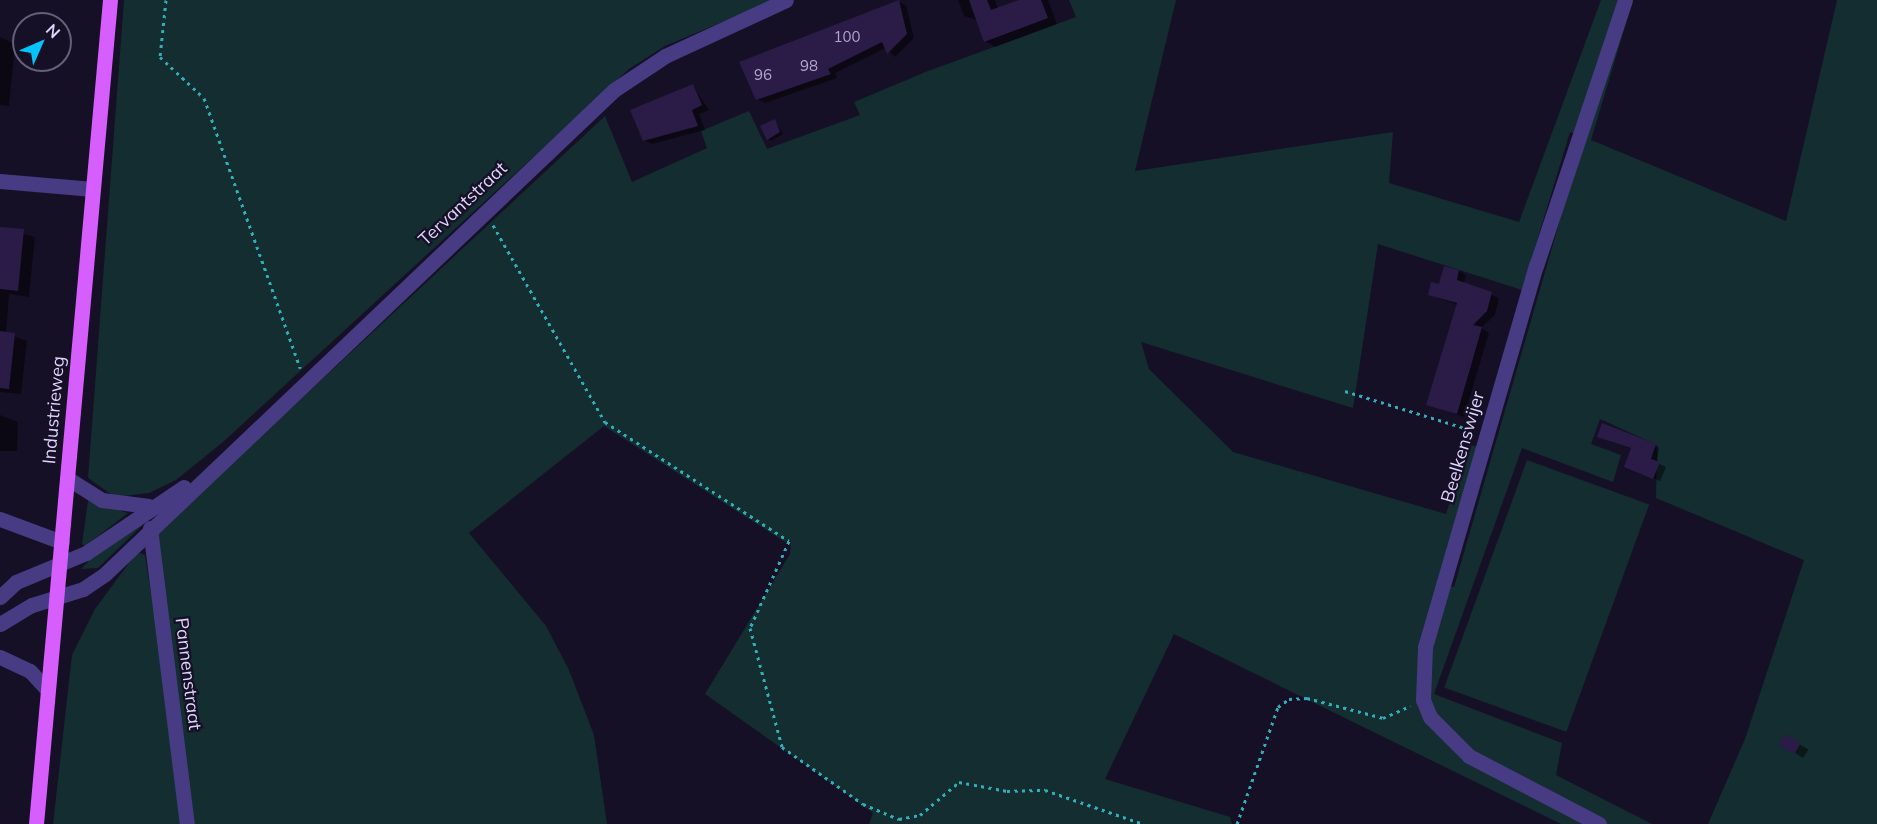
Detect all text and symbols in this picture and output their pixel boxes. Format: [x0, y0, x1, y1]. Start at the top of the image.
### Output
north arrow [12, 12, 72, 72]
text: N [42, 19, 65, 42]
house number: 100 [834, 28, 860, 46]
house number: 98 [800, 57, 818, 75]
house number: 96 [754, 66, 772, 84]
street label: Tervantstraat [414, 158, 512, 250]
street label: Industrieweg [39, 355, 69, 465]
street label: Beelkenswijer [1437, 389, 1489, 505]
street label: Pannenstraat [170, 617, 206, 731]

